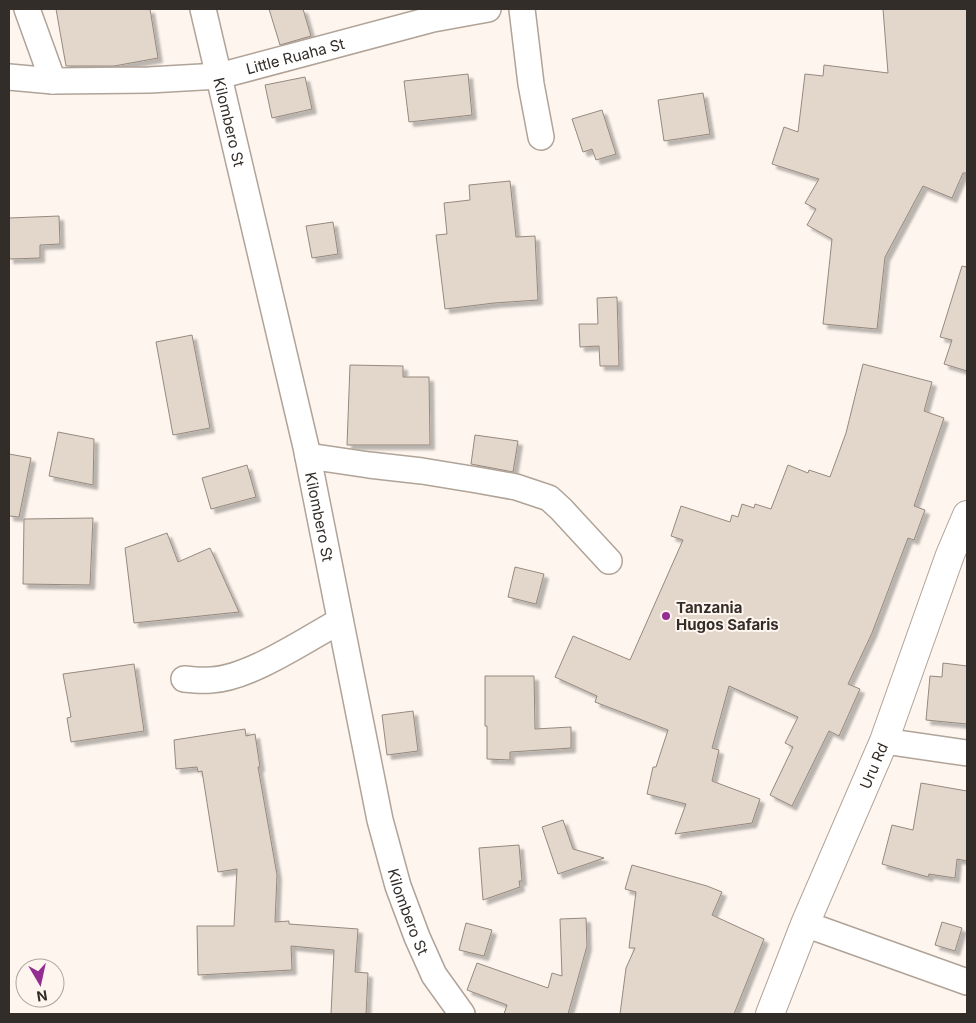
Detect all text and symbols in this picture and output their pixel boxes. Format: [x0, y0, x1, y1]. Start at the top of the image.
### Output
street label: Little Ruaha St [244, 34, 346, 78]
street label: Kilombero St [210, 76, 249, 168]
street label: Kilombero St [302, 470, 338, 563]
place label: Tanzania Hugos Safaris [676, 598, 779, 634]
marker: Tanzania Hugos Safaris [660, 610, 672, 622]
street label: Uru Rd [855, 740, 892, 792]
street label: Kilombero St [384, 866, 433, 958]
north arrow [15, 958, 65, 1008]
text: N [36, 987, 49, 1006]

